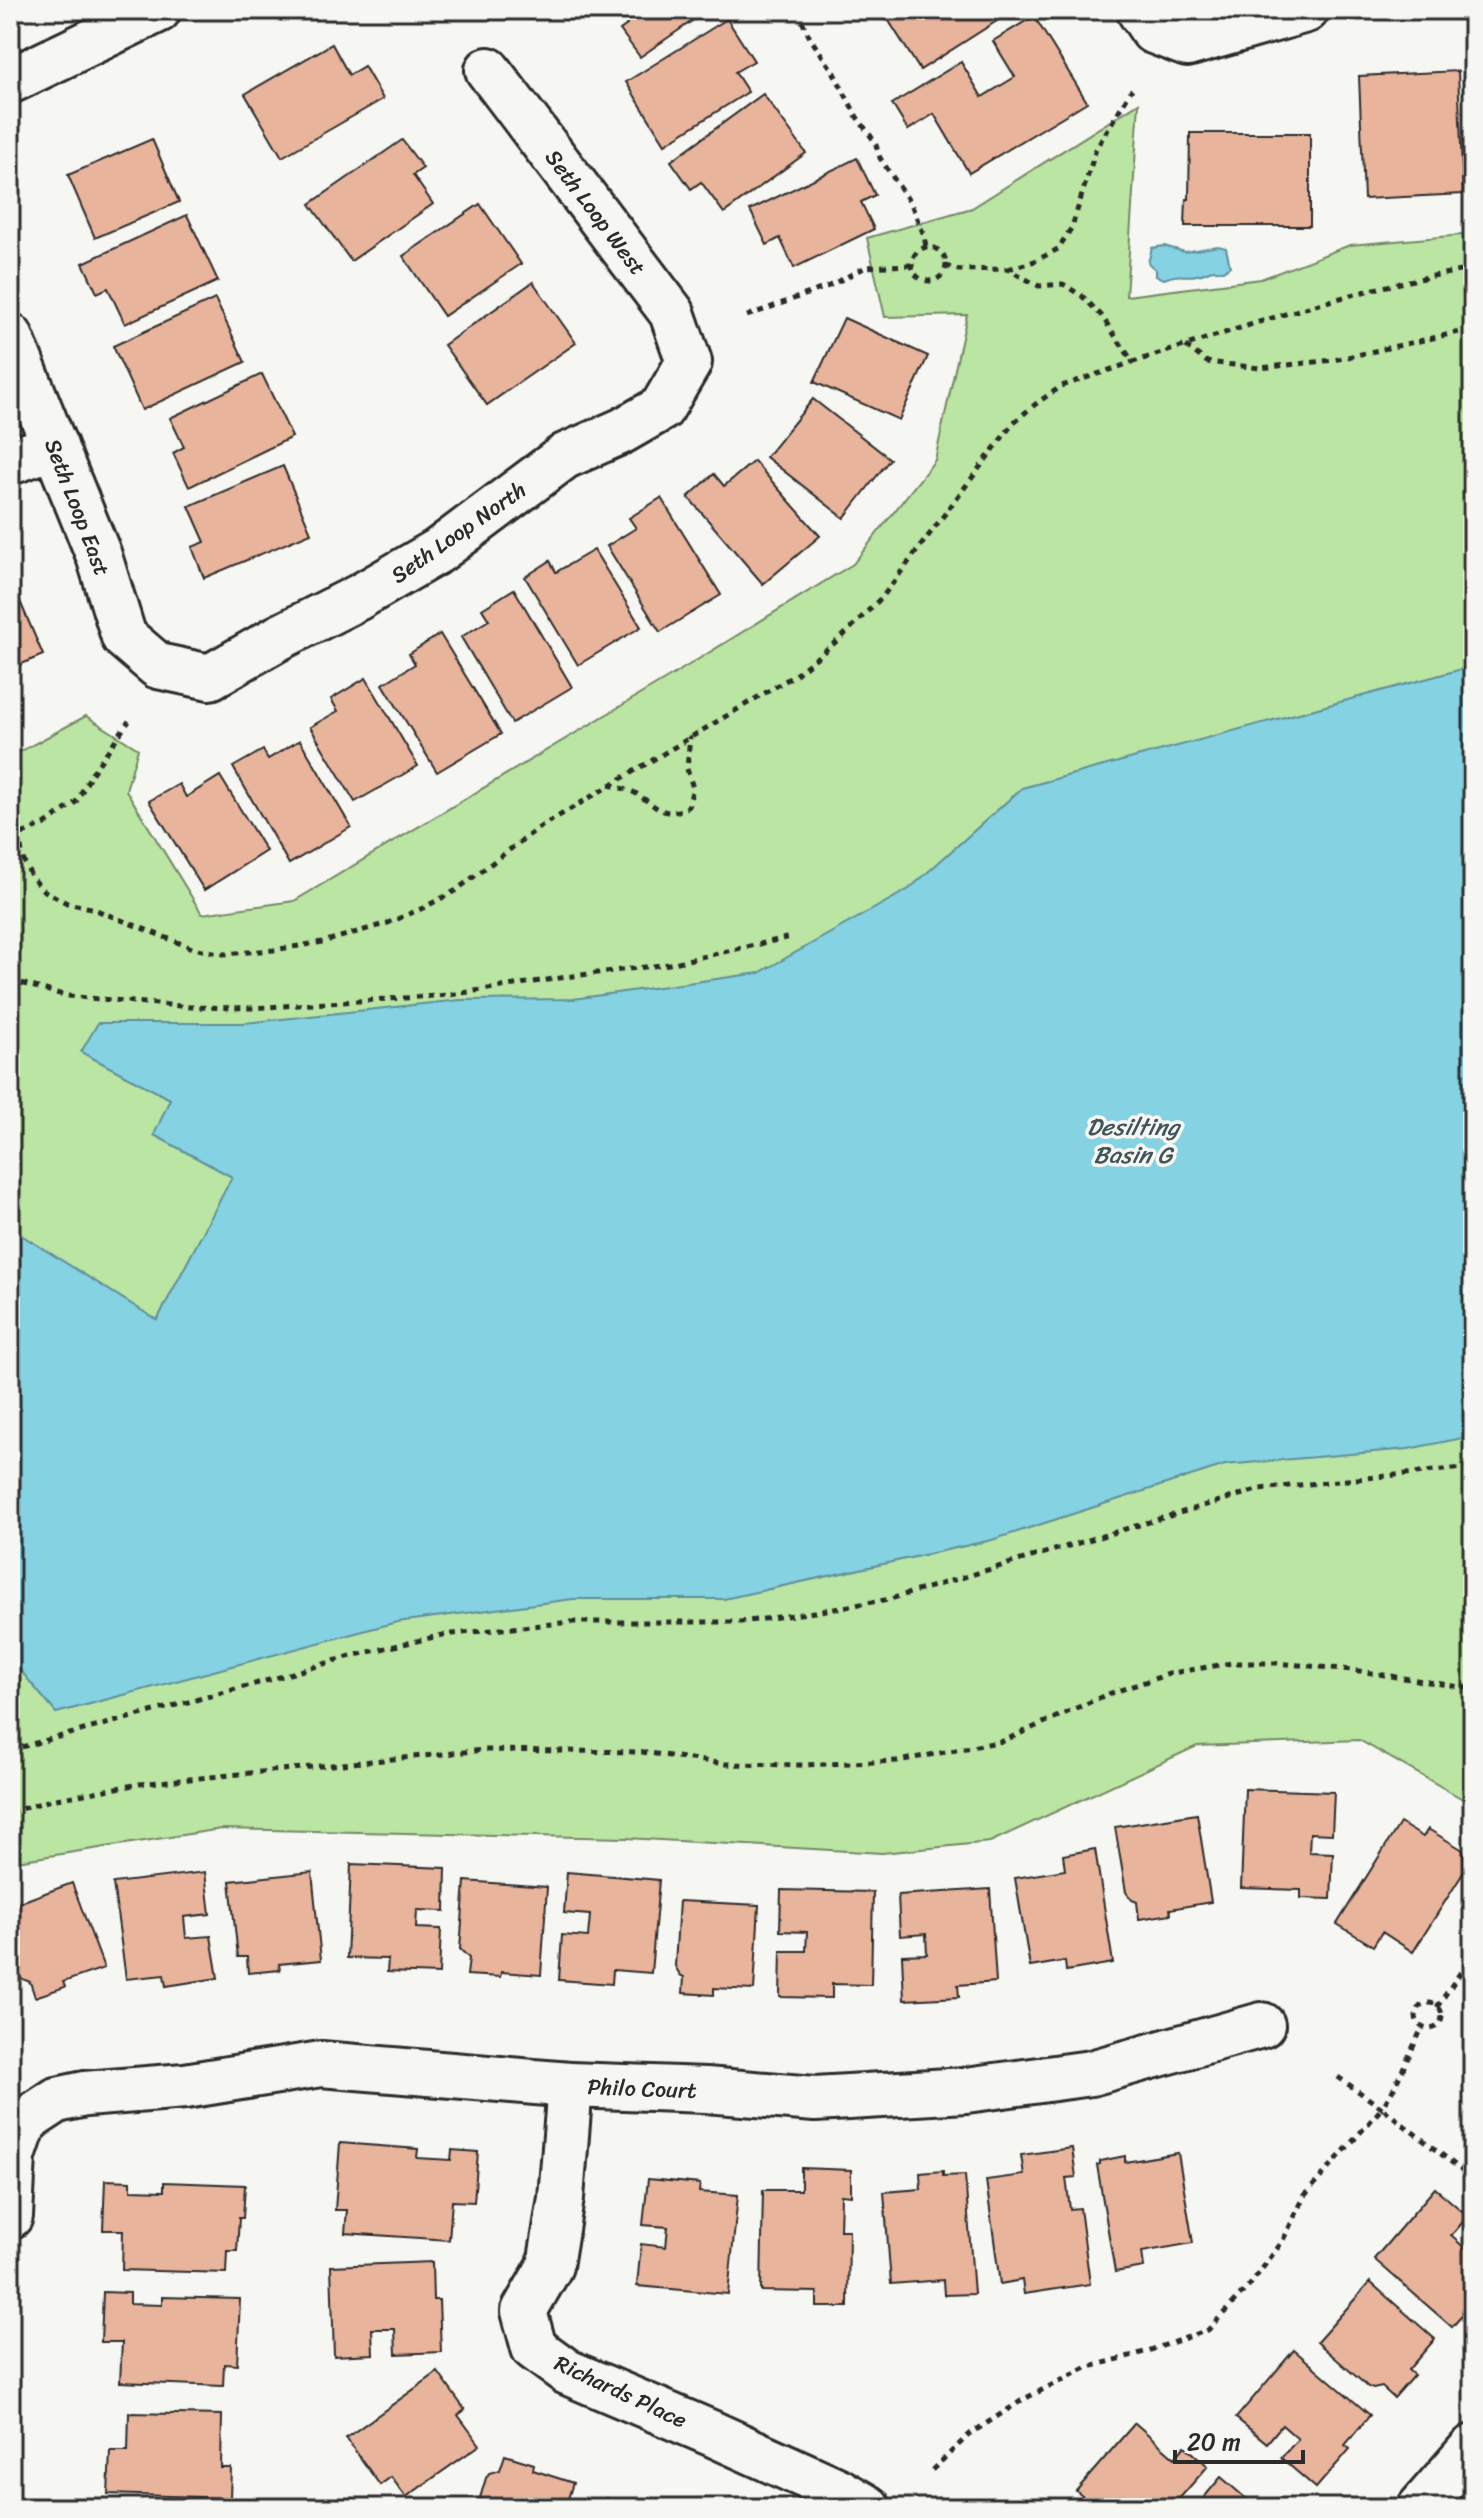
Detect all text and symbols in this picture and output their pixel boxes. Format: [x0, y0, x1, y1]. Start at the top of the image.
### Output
street label: Seth Loop West [535, 141, 657, 284]
street label: Seth Loop East [33, 433, 122, 582]
street label: Seth Loop North [382, 471, 534, 594]
water label: Desilting Basin G [1087, 1106, 1182, 1176]
street label: Philo Court [587, 2067, 698, 2110]
street label: Richards Place [548, 2344, 694, 2439]
scale bar [1175, 2414, 1303, 2464]
text: 20 m [1187, 2421, 1241, 2463]

